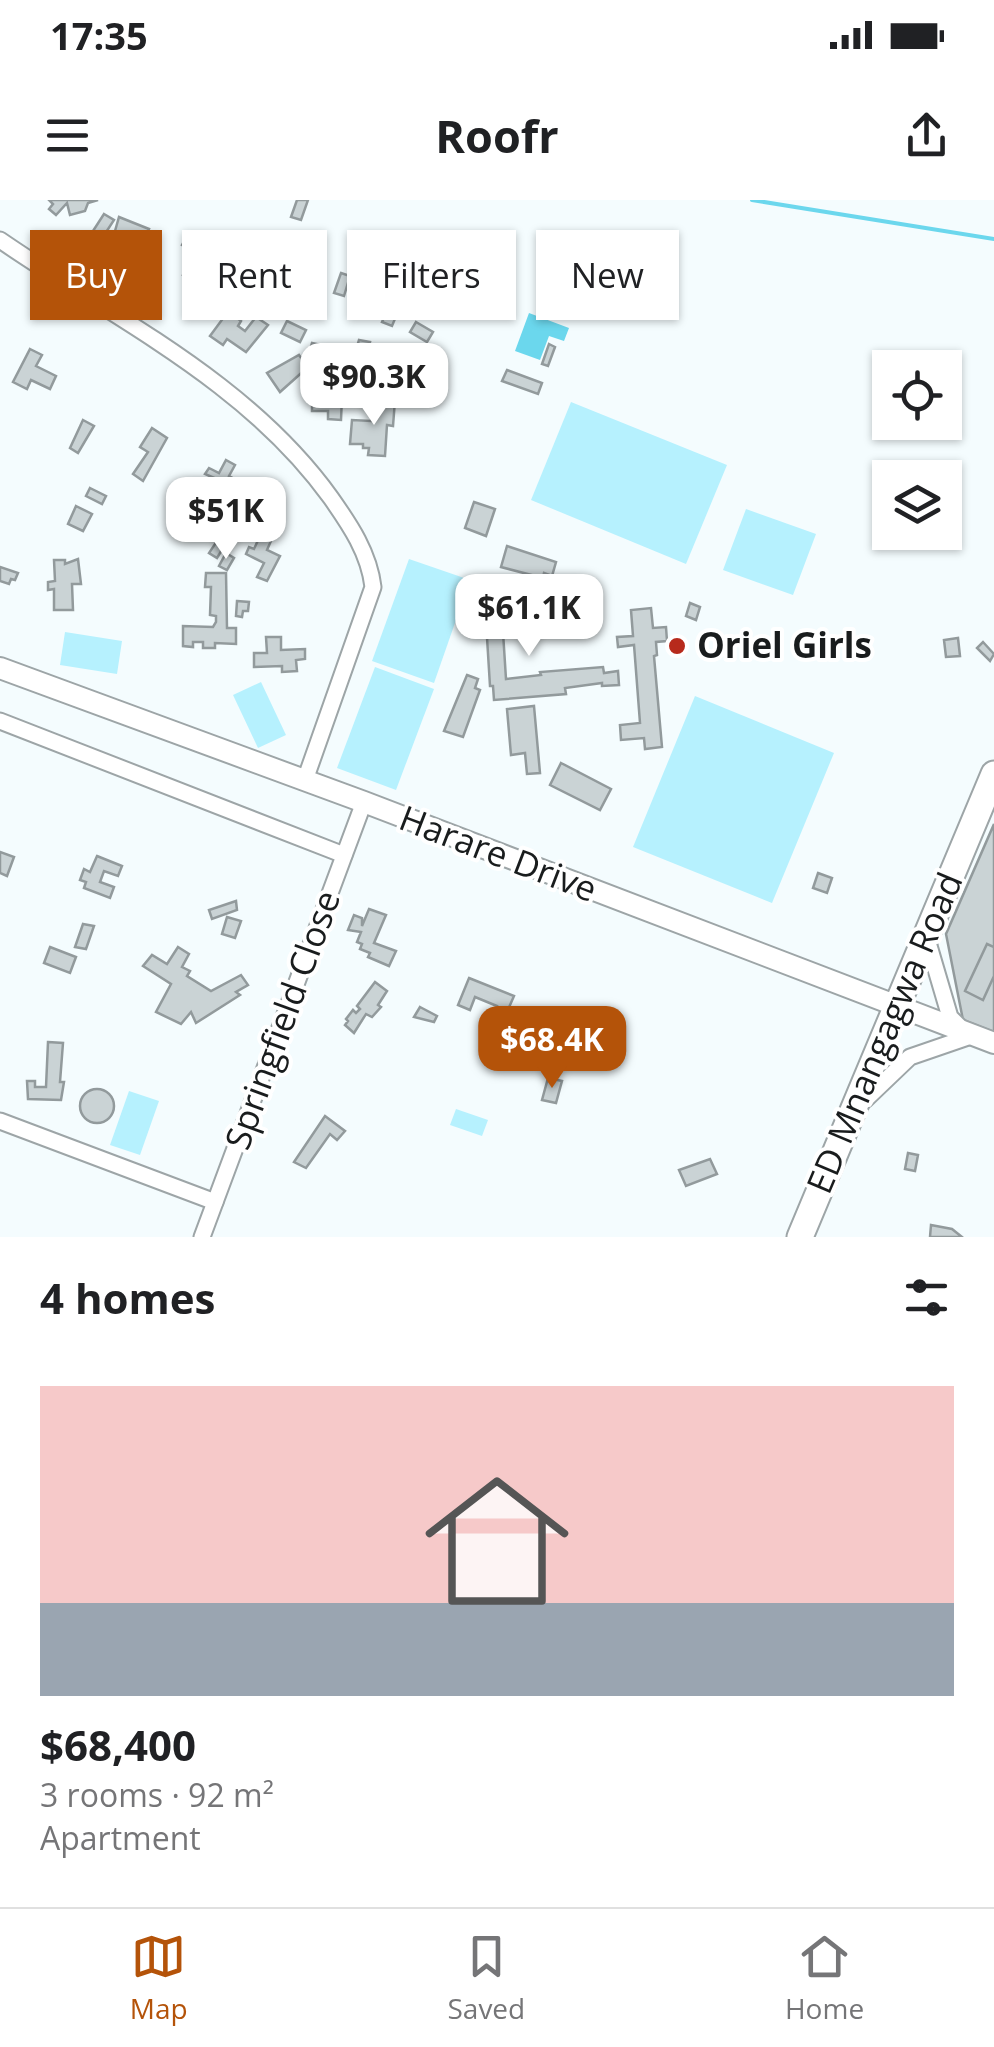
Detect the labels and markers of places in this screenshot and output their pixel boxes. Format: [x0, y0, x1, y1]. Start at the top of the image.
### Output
pin: $90.3K [293, 343, 455, 428]
pin: $51K [167, 477, 285, 562]
pin: $61.1K [448, 574, 610, 659]
place label: Oriel Girls [697, 621, 872, 668]
marker: Oriel Girls [666, 635, 688, 657]
pin: $68.4K [471, 1006, 633, 1091]

